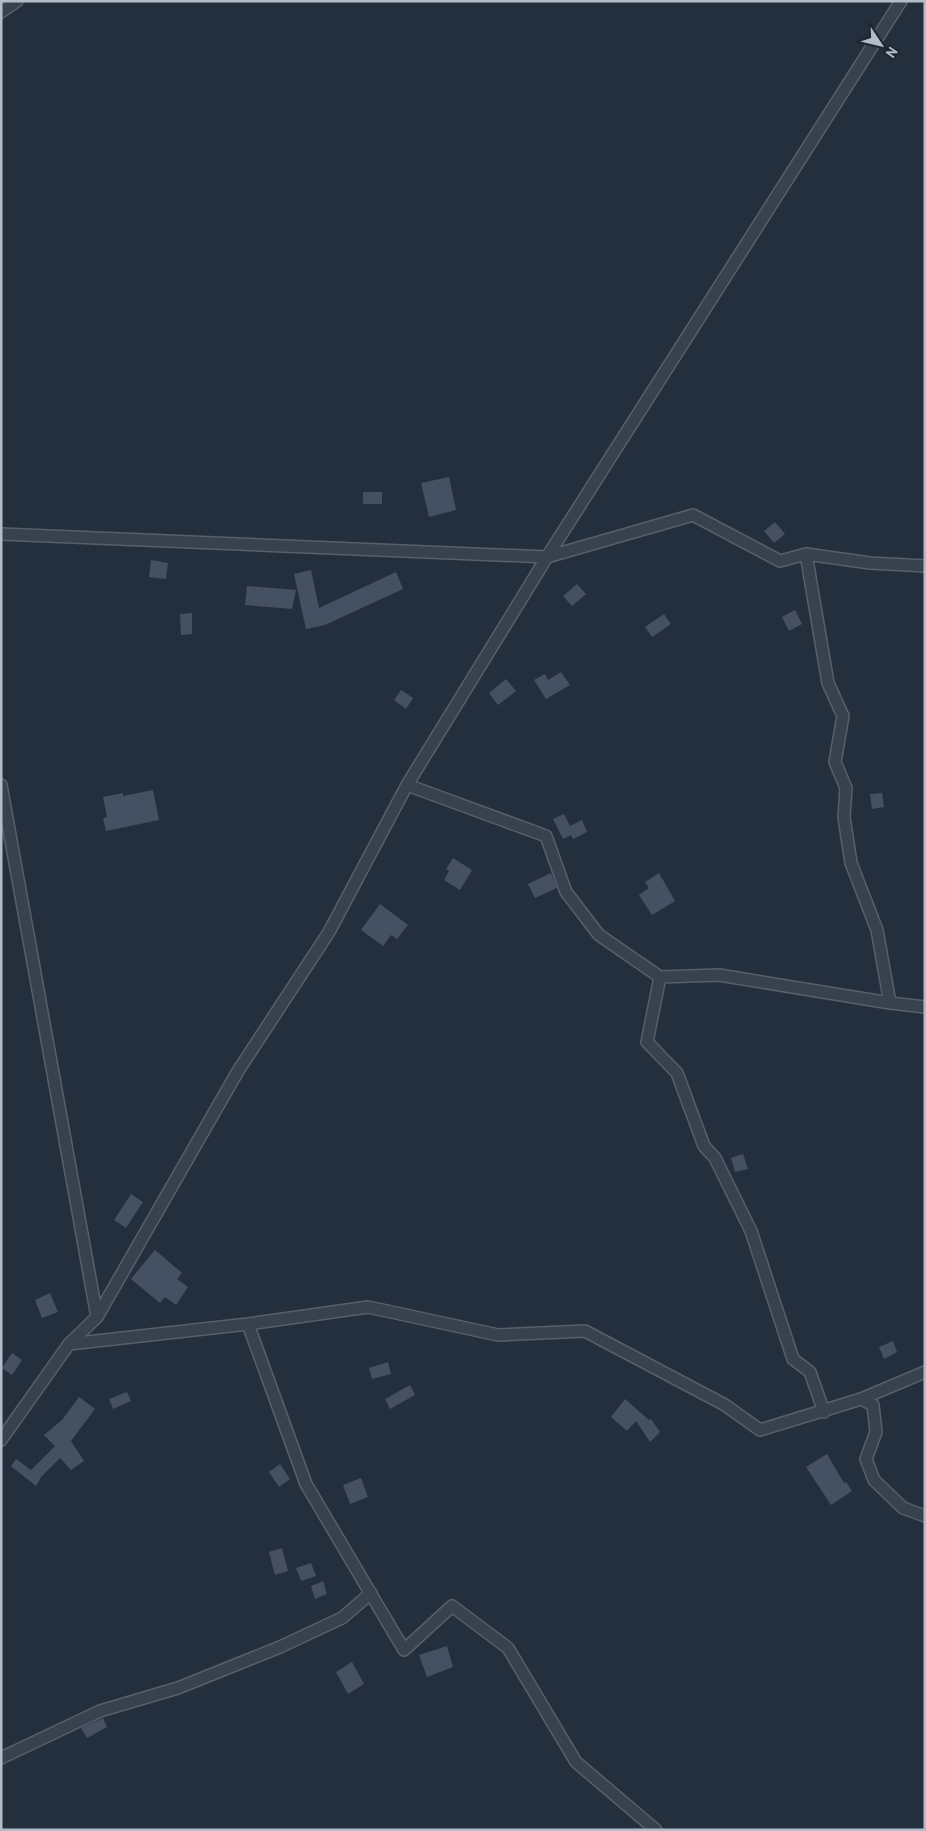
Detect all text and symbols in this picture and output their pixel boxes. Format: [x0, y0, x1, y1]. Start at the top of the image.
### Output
north arrow [856, 20, 906, 70]
text: N [882, 44, 902, 61]

